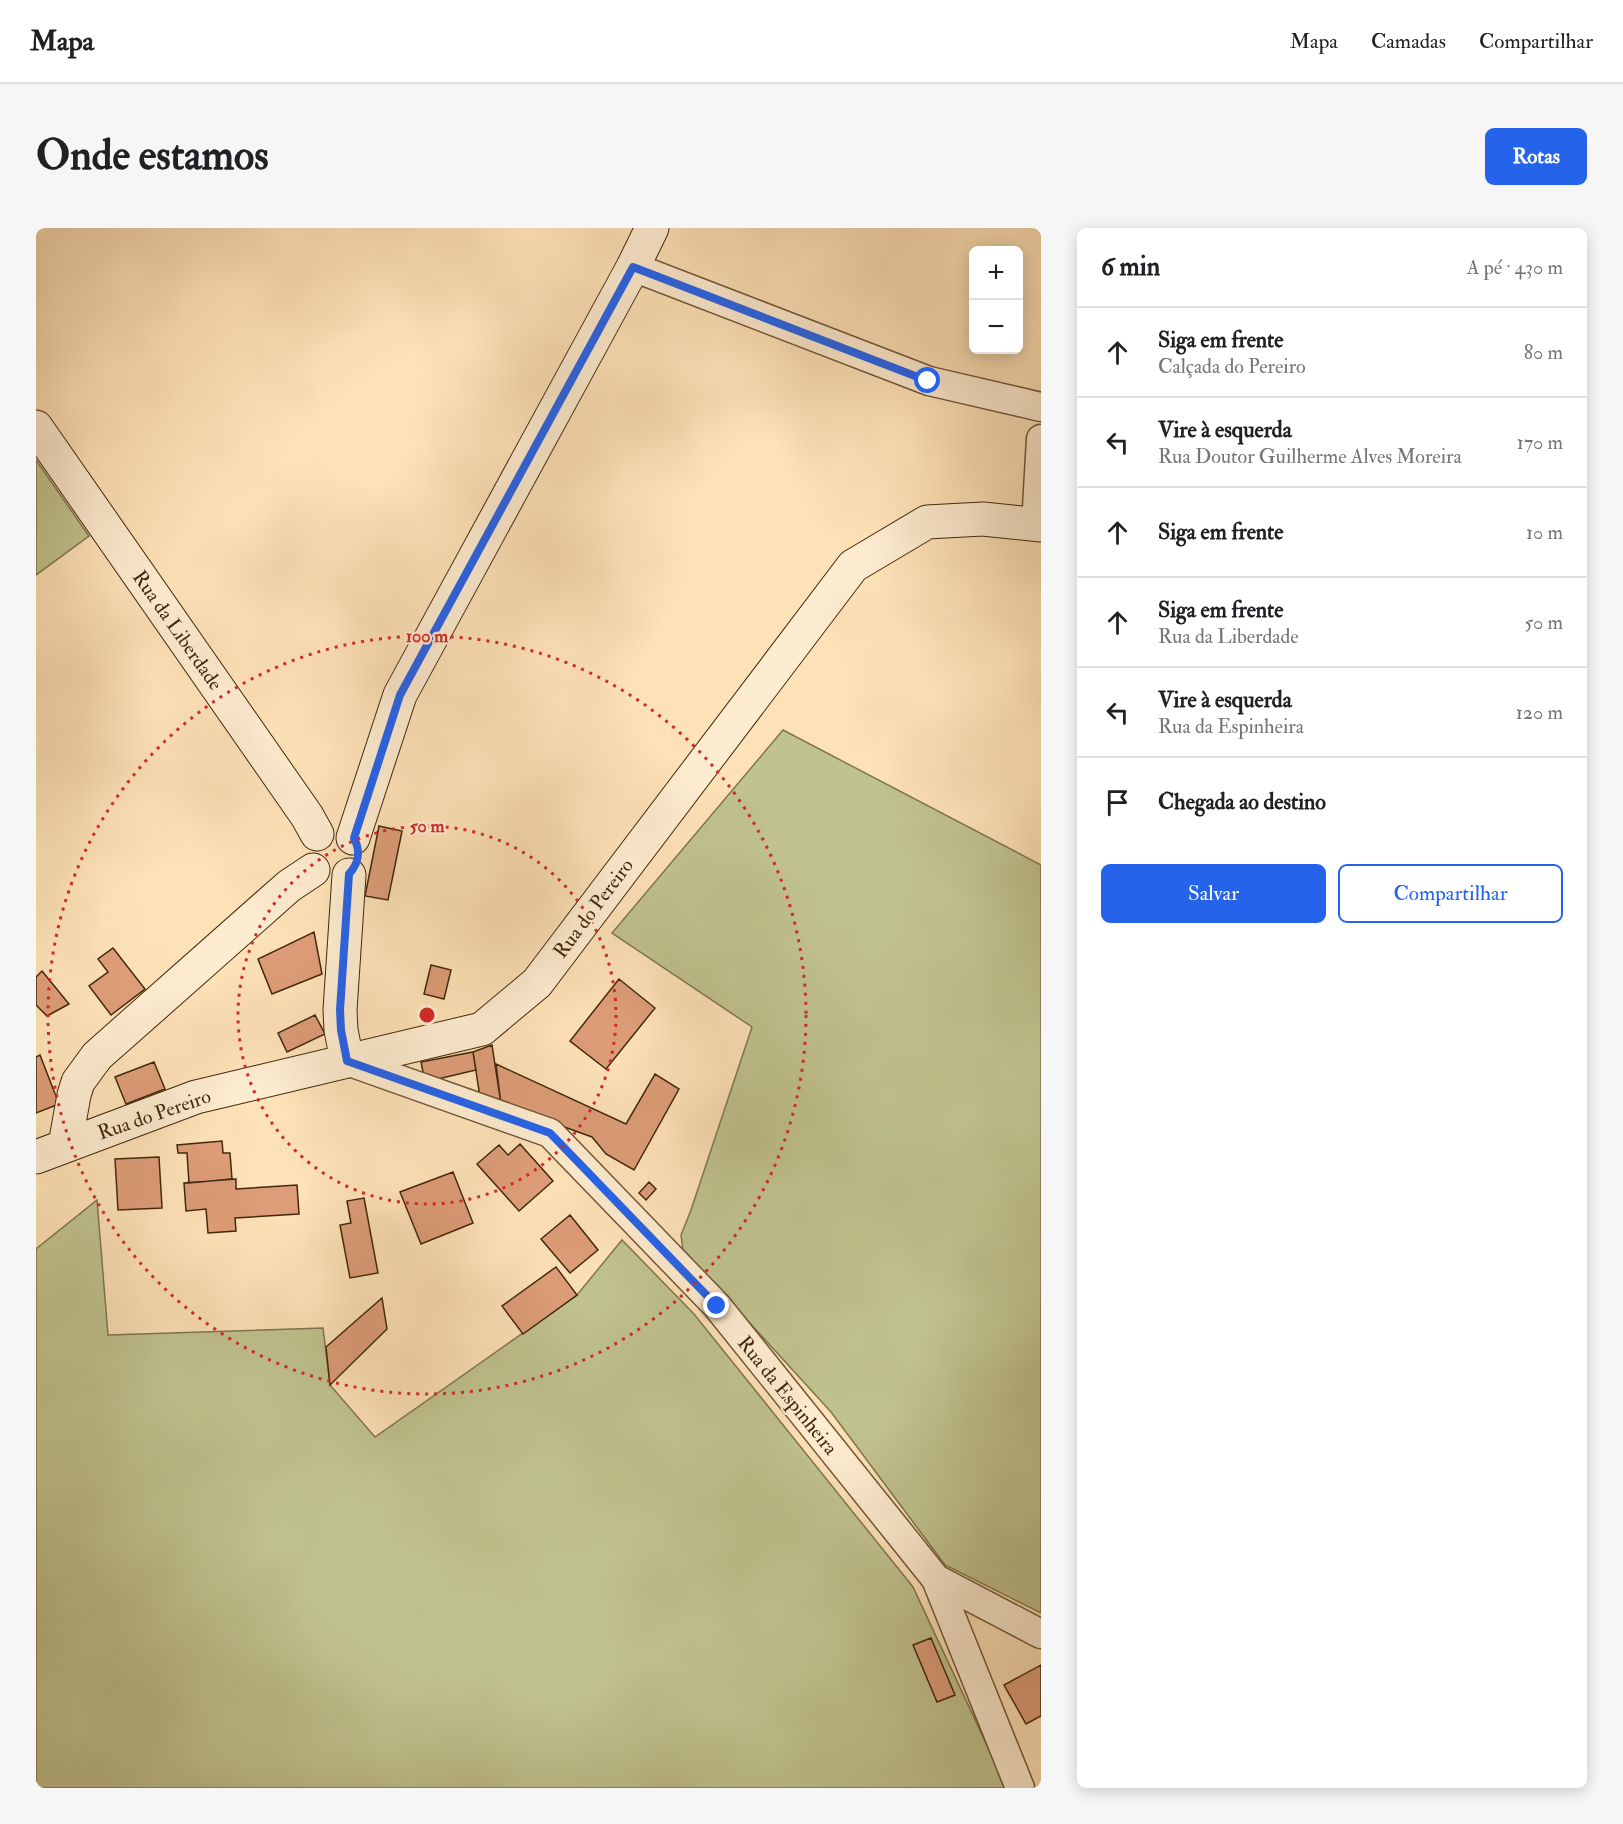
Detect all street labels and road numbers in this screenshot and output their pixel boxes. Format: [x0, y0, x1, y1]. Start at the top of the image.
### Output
street label: Rua da Liberdade [127, 565, 228, 695]
street label: Rua do Pereiro [548, 854, 639, 963]
street label: Rua do Pereiro [94, 1083, 214, 1146]
street label: Rua da Espinheira [731, 1331, 844, 1461]

